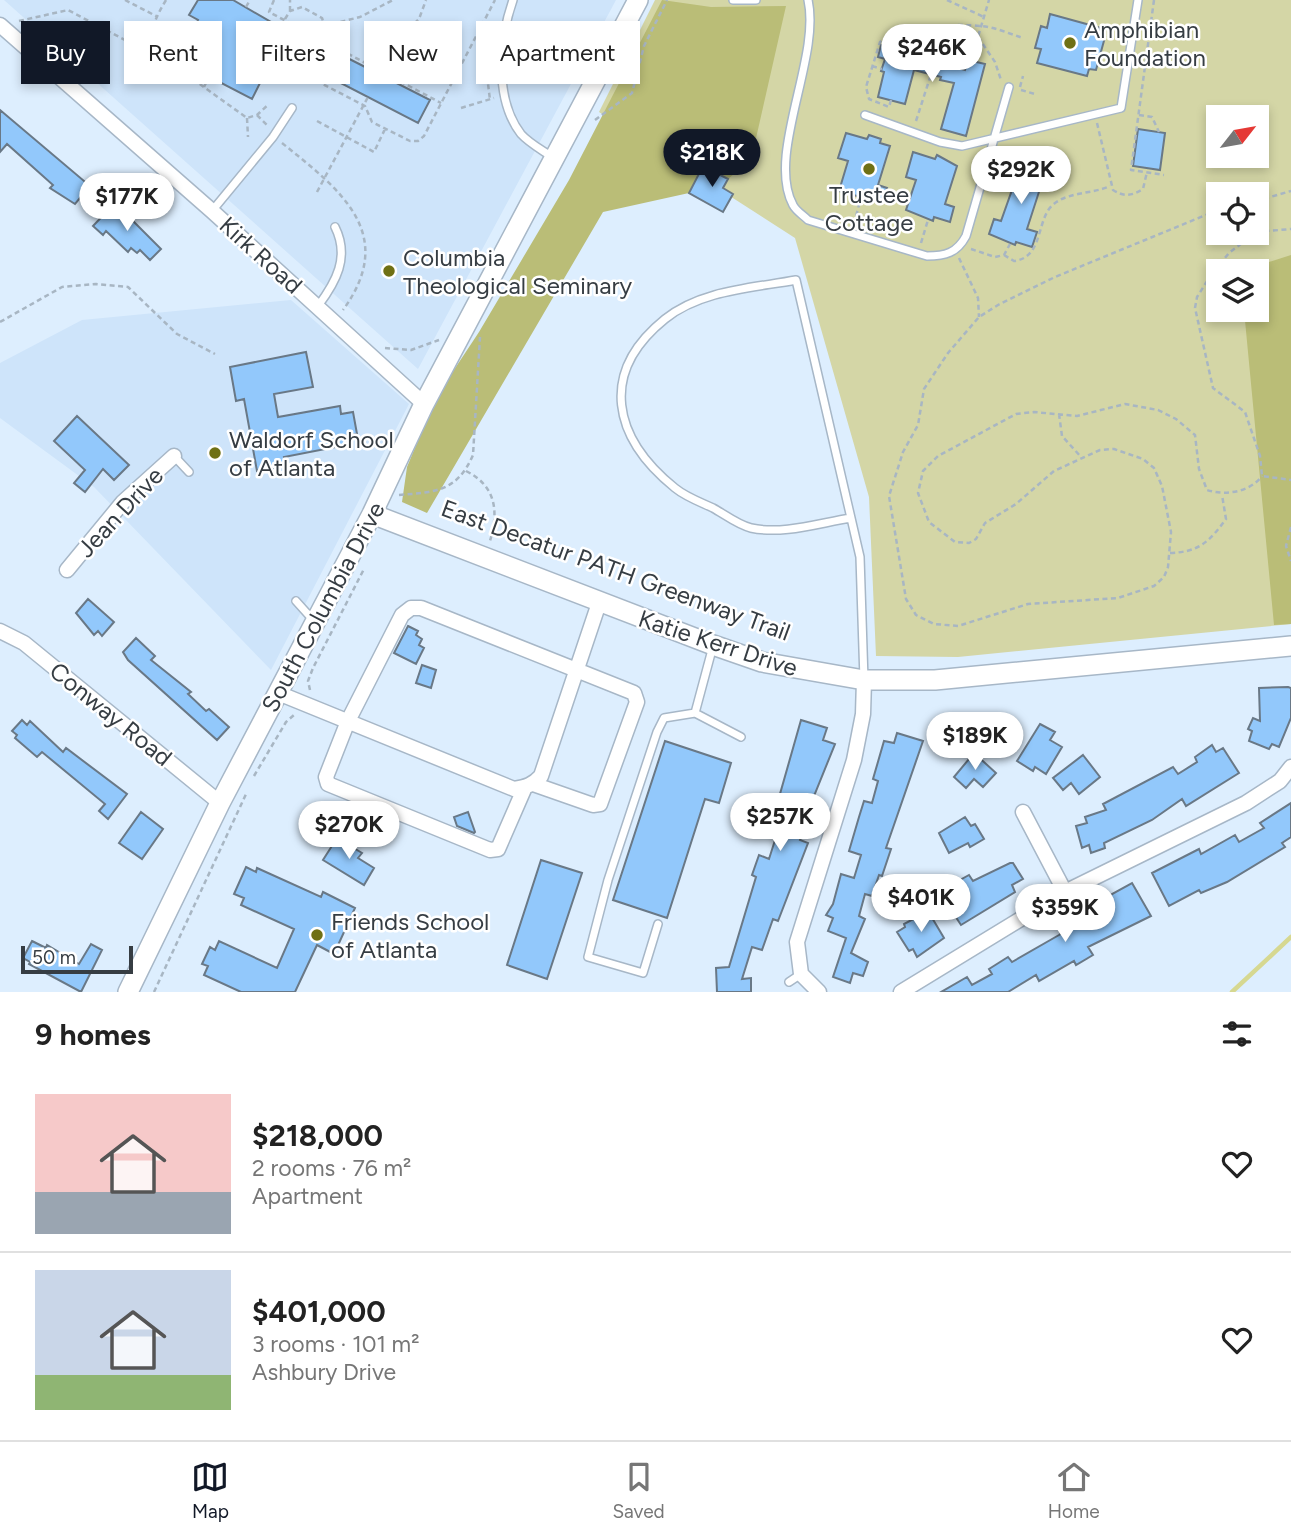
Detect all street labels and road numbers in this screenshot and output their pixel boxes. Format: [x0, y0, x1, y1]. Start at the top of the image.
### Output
street label: Kirk Road [214, 210, 308, 300]
street label: Jean Drive [71, 461, 169, 563]
street label: East Decatur PATH Greenway Trail [438, 493, 794, 647]
street label: South Columbia Drive [255, 497, 391, 717]
street label: Katie Kerr Drive [635, 604, 801, 682]
street label: Conway Road [44, 656, 178, 772]

